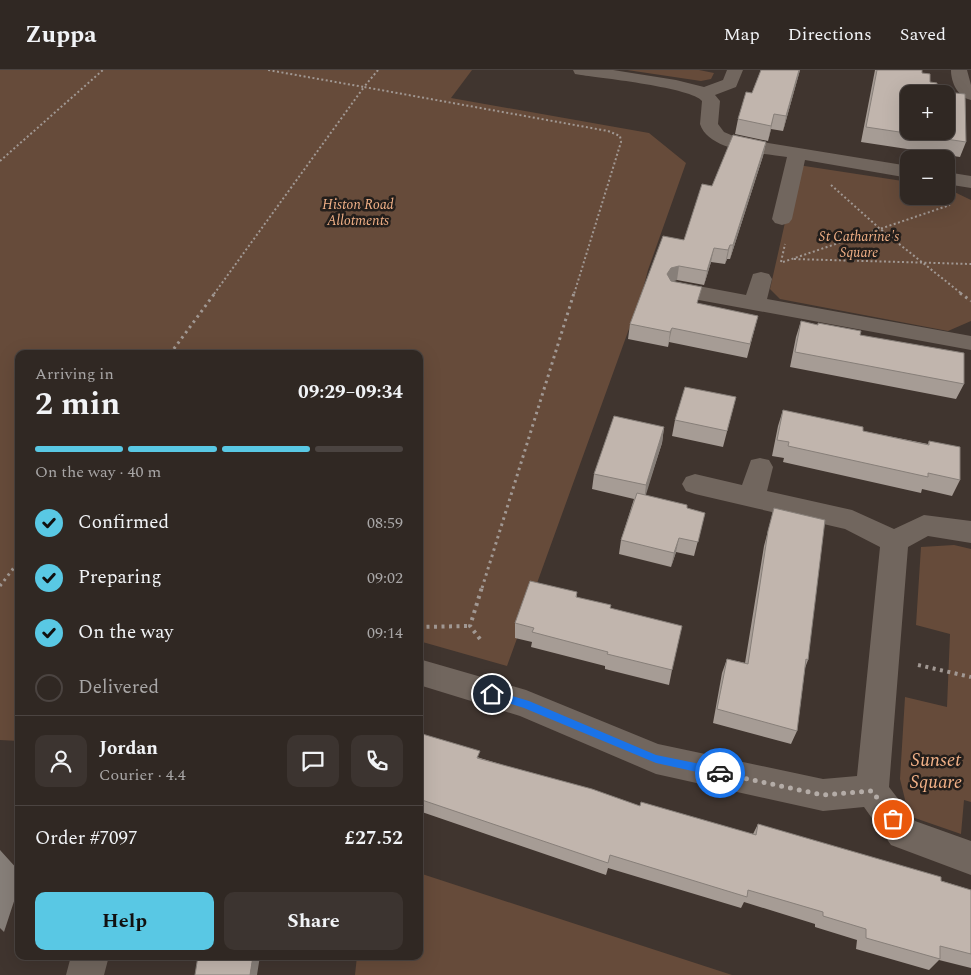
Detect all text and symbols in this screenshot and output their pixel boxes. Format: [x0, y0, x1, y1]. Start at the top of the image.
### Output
text: Zuppa [25, 17, 97, 53]
text: Map [724, 21, 760, 48]
text: Directions [788, 21, 872, 48]
text: Saved [900, 21, 946, 48]
map controls [900, 85, 955, 205]
button: + [900, 85, 955, 140]
button: − [900, 150, 955, 205]
park label: Histon Road Allotments [322, 194, 394, 231]
park label: St Catharine's Square [819, 226, 899, 263]
text: Arriving in [35, 362, 114, 386]
text: 09:29–09:34 [298, 378, 403, 407]
text: 2 min [35, 380, 120, 429]
text: On the way · 40 m [35, 460, 161, 484]
text: Confirmed [78, 508, 169, 537]
icon: check [35, 509, 63, 537]
text: 08:59 [367, 511, 403, 535]
text: Preparing [78, 563, 162, 592]
icon: check [35, 564, 63, 592]
text: 09:02 [367, 566, 403, 590]
text: On the way [78, 618, 174, 647]
icon: check [35, 619, 63, 647]
text: 09:14 [367, 621, 403, 645]
text: Delivered [78, 673, 159, 702]
pin [471, 673, 513, 715]
icon: home [478, 680, 506, 708]
text: Jordan [99, 734, 158, 763]
button: person [35, 735, 87, 787]
button: chat [287, 735, 339, 787]
button: phone [351, 735, 403, 787]
park label: Sunset Square [910, 746, 962, 797]
courier [695, 748, 745, 798]
icon: car [706, 759, 734, 787]
text: Courier · 4.4 [99, 763, 186, 787]
pin [872, 798, 914, 840]
icon: bag [879, 805, 907, 833]
text: Order #7097 [35, 824, 138, 853]
text: £27.52 [345, 824, 403, 853]
button: Help [35, 892, 214, 950]
button: Share [224, 892, 403, 950]

